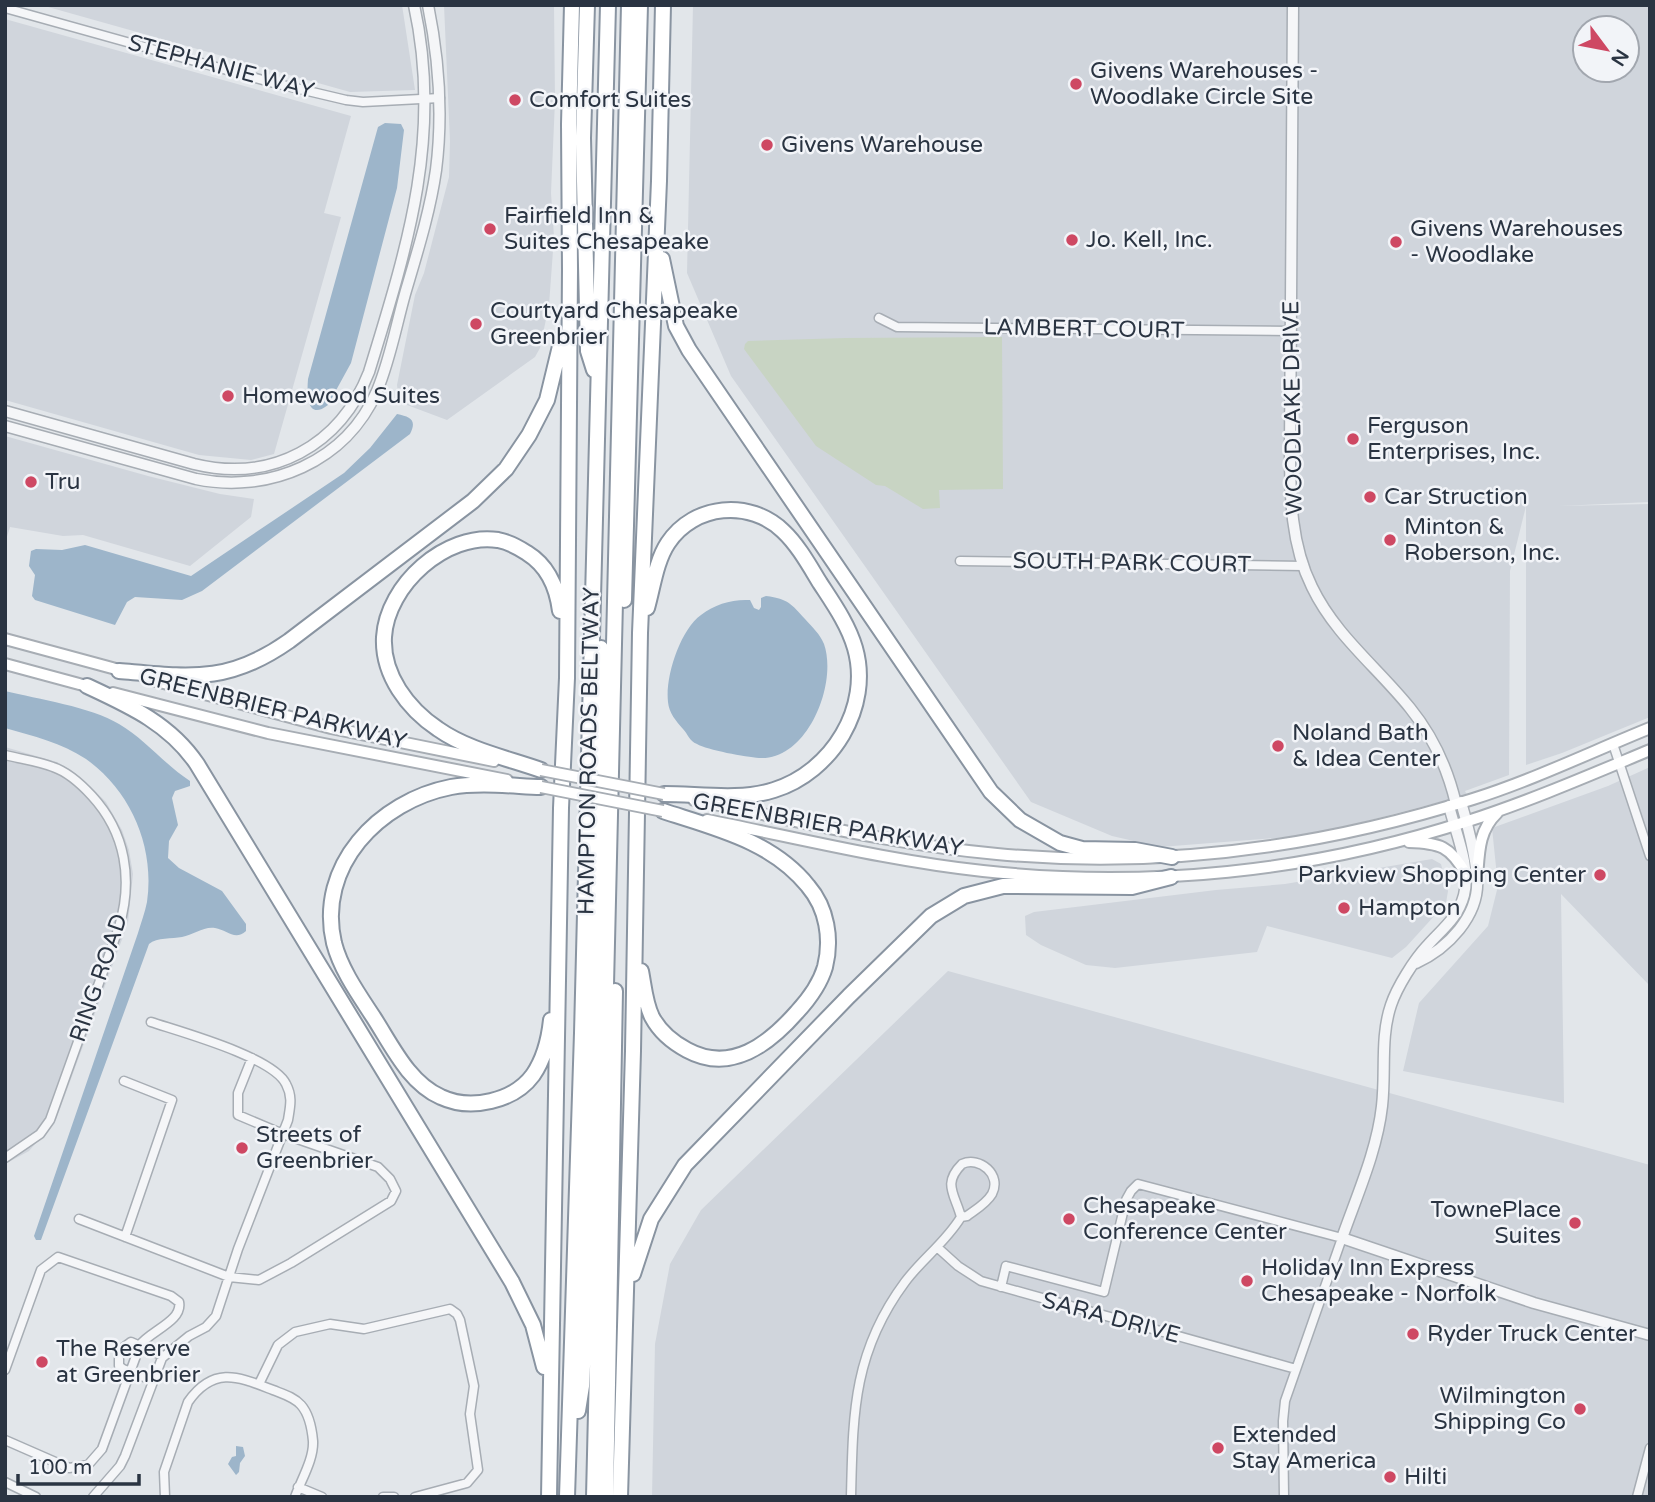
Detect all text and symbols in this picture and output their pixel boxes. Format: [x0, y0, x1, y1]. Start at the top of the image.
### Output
north arrow [1571, 14, 1641, 84]
street label: STEPHANIE WAY [125, 29, 317, 105]
text: N [1606, 45, 1633, 70]
place label: Givens Warehouses - Woodlake Circle Site [1090, 57, 1318, 111]
marker: Givens Warehouses - Woodlake Circle Site [1068, 76, 1084, 92]
place label: Comfort Suites [529, 86, 691, 114]
marker: Comfort Suites [507, 92, 523, 108]
place label: Givens Warehouse [781, 131, 983, 159]
marker: Givens Warehouse [759, 137, 775, 153]
place label: Fairfield Inn & Suites Chesapeake [504, 202, 709, 256]
place label: Givens Warehouses - Woodlake [1410, 215, 1623, 269]
marker: Fairfield Inn & Suites Chesapeake [482, 221, 498, 237]
place label: Jo. Kell, Inc. [1086, 226, 1213, 254]
marker: Jo. Kell, Inc. [1064, 232, 1080, 248]
marker: Givens Warehouses - Woodlake [1388, 234, 1404, 250]
place label: Courtyard Chesapeake Greenbrier [490, 297, 738, 351]
street label: WOODLAKE DRIVE [1277, 300, 1309, 516]
street label: LAMBERT COURT [983, 313, 1185, 345]
marker: Courtyard Chesapeake Greenbrier [468, 316, 484, 332]
place label: Homewood Suites [242, 382, 440, 410]
marker: Homewood Suites [220, 388, 236, 404]
place label: Ferguson Enterprises, Inc. [1367, 412, 1540, 466]
marker: Ferguson Enterprises, Inc. [1345, 431, 1361, 447]
place label: Tru [45, 468, 80, 496]
marker: Tru [23, 474, 39, 490]
place label: Car Struction [1384, 483, 1528, 511]
marker: Car Struction [1362, 489, 1378, 505]
place label: Minton & Roberson, Inc. [1404, 513, 1560, 567]
marker: Minton & Roberson, Inc. [1382, 532, 1398, 548]
street label: SOUTH PARK COURT [1012, 547, 1252, 579]
street label: HAMPTON ROADS BELTWAY [572, 586, 606, 915]
street label: GREENBRIER PARKWAY [136, 662, 410, 756]
place label: Noland Bath & Idea Center [1292, 719, 1440, 773]
marker: Noland Bath & Idea Center [1270, 738, 1286, 754]
street label: GREENBRIER PARKWAY [690, 787, 966, 863]
place label: Parkview Shopping Center [1298, 861, 1586, 889]
marker: Parkview Shopping Center [1592, 867, 1608, 883]
place label: Hampton [1358, 894, 1460, 922]
marker: Hampton [1336, 900, 1352, 916]
street label: RING ROAD [64, 910, 134, 1046]
place label: Streets of Greenbrier [256, 1121, 373, 1175]
marker: Streets of Greenbrier [234, 1140, 250, 1156]
place label: Chesapeake Conference Center [1083, 1192, 1287, 1246]
place label: TownePlace Suites [1430, 1196, 1561, 1250]
marker: Chesapeake Conference Center [1061, 1211, 1077, 1227]
marker: TownePlace Suites [1567, 1215, 1583, 1231]
place label: Holiday Inn Express Chesapeake - Norfolk [1261, 1254, 1496, 1308]
marker: Holiday Inn Express Chesapeake - Norfolk [1239, 1273, 1255, 1289]
street label: SARA DRIVE [1039, 1286, 1183, 1350]
place label: Ryder Truck Center [1427, 1320, 1637, 1348]
marker: Ryder Truck Center [1405, 1326, 1421, 1342]
place label: The Reserve at Greenbrier [56, 1335, 200, 1389]
marker: The Reserve at Greenbrier [34, 1354, 50, 1370]
place label: Wilmington Shipping Co [1433, 1382, 1566, 1436]
marker: Wilmington Shipping Co [1572, 1401, 1588, 1417]
place label: Extended Stay America [1232, 1421, 1376, 1475]
marker: Extended Stay America [1210, 1440, 1226, 1456]
scale bar [18, 1442, 138, 1486]
text: 100 m [28, 1455, 92, 1480]
place label: Hilti [1404, 1463, 1447, 1491]
marker: Hilti [1382, 1469, 1398, 1485]

